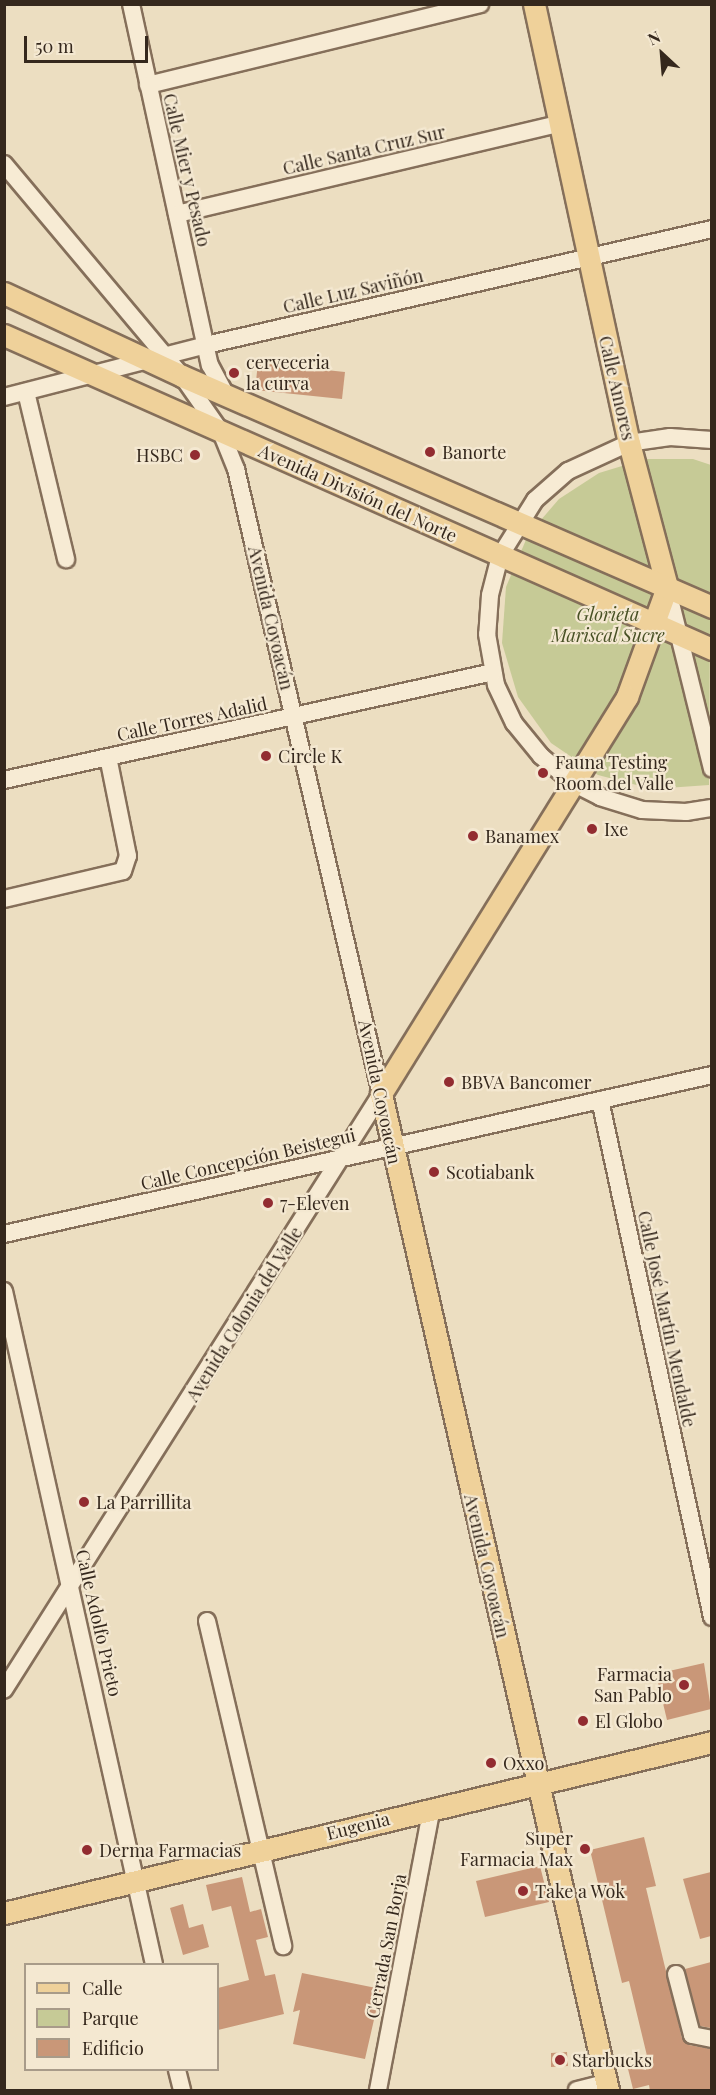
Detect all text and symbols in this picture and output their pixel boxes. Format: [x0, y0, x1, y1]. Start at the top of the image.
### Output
scale bar [27, 24, 152, 62]
north arrow [632, 24, 692, 84]
text: N [644, 25, 664, 49]
text: 50 m [35, 34, 74, 58]
street label: Calle Mier y Pesado [159, 91, 215, 249]
street label: Calle Santa Cruz Sur [281, 121, 447, 179]
street label: Calle Luz Saviñón [281, 264, 425, 318]
street label: Calle Amores [594, 333, 640, 443]
place label: cerveceria la curva [246, 352, 330, 394]
marker: cerveceria la curva [227, 366, 241, 380]
street label: Avenida División del Norte [256, 439, 460, 547]
place label: Banorte [442, 441, 506, 463]
place label: HSBC [136, 444, 183, 466]
marker: Banorte [423, 445, 437, 459]
marker: HSBC [188, 448, 202, 462]
street label: Avenida Coyoacán [244, 544, 298, 692]
park label: Glorieta Mariscal Sucre [551, 604, 665, 646]
street label: Calle Torres Adalid [114, 692, 270, 746]
place label: Circle K [278, 745, 342, 767]
marker: Circle K [259, 749, 273, 763]
place label: Fauna Testing Room del Valle [555, 752, 674, 795]
marker: Fauna Testing Room del Valle [536, 766, 550, 780]
place label: Ixe [604, 818, 628, 840]
marker: Ixe [585, 822, 599, 836]
place label: Banamex [485, 825, 559, 847]
marker: Banamex [466, 829, 480, 843]
street label: Avenida Coyoacán [354, 1018, 406, 1166]
place label: BBVA Bancomer [461, 1071, 592, 1093]
marker: BBVA Bancomer [442, 1075, 456, 1089]
street label: Calle Concepción Beistegui [138, 1124, 358, 1194]
place label: Scotiabank [446, 1161, 535, 1183]
marker: Scotiabank [427, 1165, 441, 1179]
place label: 7-Eleven [280, 1192, 350, 1214]
marker: 7-Eleven [261, 1196, 275, 1210]
street label: Calle José Martín Mendalde [633, 1209, 701, 1429]
street label: Avenida Colonia del Valle [181, 1222, 307, 1406]
place label: La Parrillita [96, 1491, 192, 1513]
street label: Avenida Coyoacán [460, 1492, 514, 1640]
marker: La Parrillita [77, 1495, 91, 1509]
street label: Calle Adolfo Prieto [72, 1547, 126, 1699]
place label: Farmacia San Pablo [594, 1664, 672, 1706]
marker: Farmacia San Pablo [677, 1678, 691, 1692]
place label: El Globo [595, 1710, 663, 1732]
marker: El Globo [576, 1714, 590, 1728]
place label: Oxxo [503, 1752, 544, 1774]
marker: Oxxo [484, 1756, 498, 1770]
street label: Eugenia [324, 1808, 392, 1844]
place label: Super Farmacia Max [460, 1828, 573, 1870]
place label: Derma Farmacias [99, 1839, 242, 1861]
marker: Super Farmacia Max [578, 1842, 592, 1856]
marker: Derma Farmacias [80, 1843, 94, 1857]
street label: Cerrada San Borja [361, 1872, 411, 2020]
place label: Take a Wok [535, 1880, 626, 1902]
marker: Take a Wok [516, 1884, 530, 1898]
legend [24, 1963, 219, 2071]
text: Calle [82, 1976, 123, 2000]
text: Parque [82, 2006, 139, 2030]
text: Edificio [82, 2036, 144, 2060]
place label: Starbucks [572, 2049, 652, 2071]
marker: Starbucks [553, 2053, 567, 2067]

